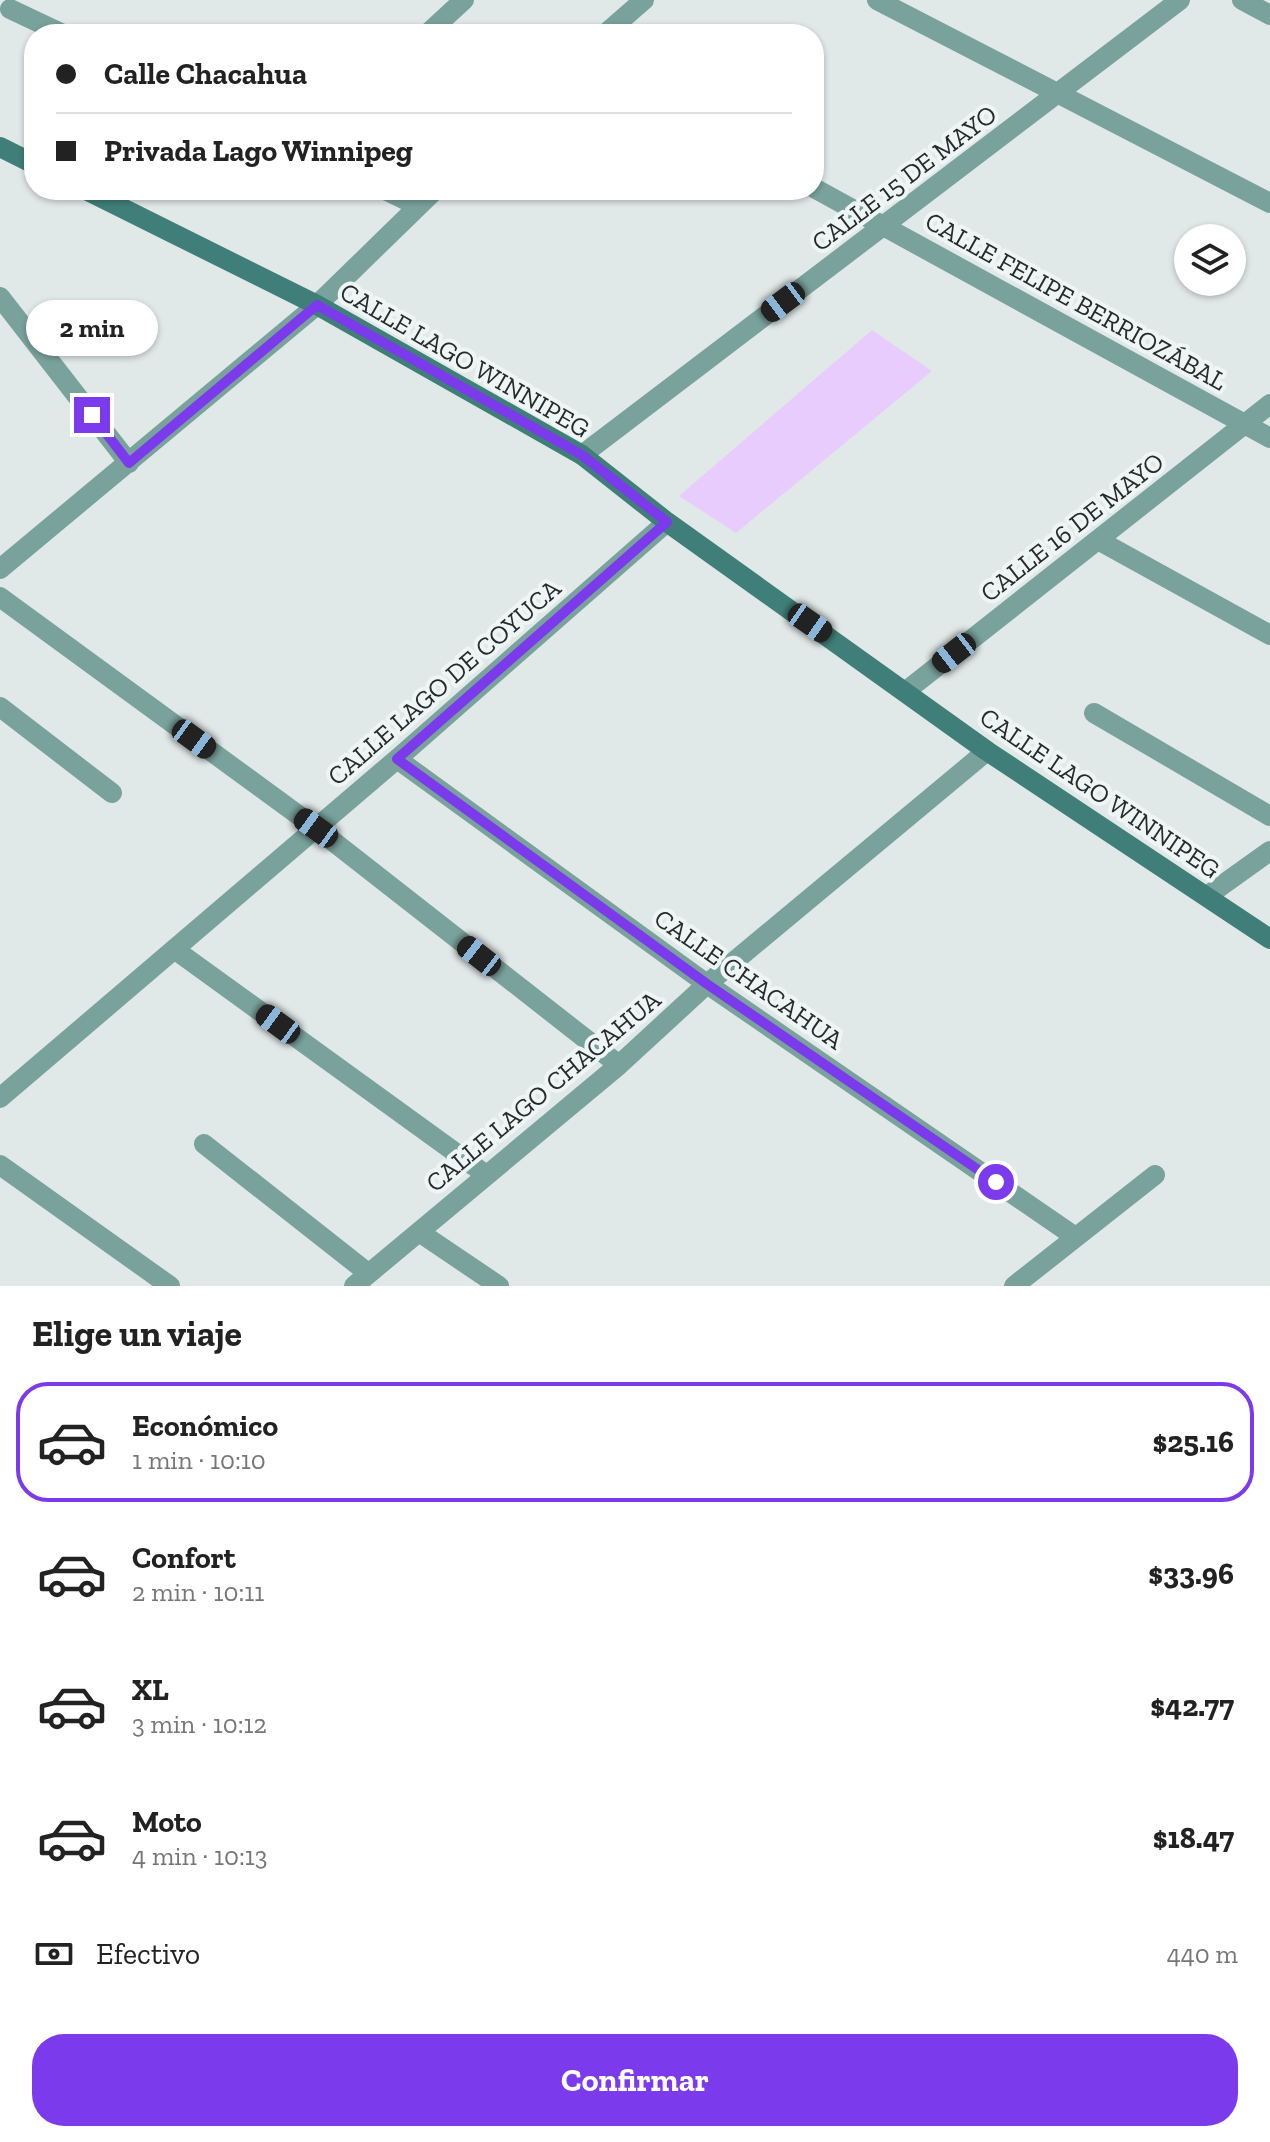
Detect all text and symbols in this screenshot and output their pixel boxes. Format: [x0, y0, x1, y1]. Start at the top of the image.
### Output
text: Calle Chacahua [104, 56, 307, 92]
street label: CALLE 15 DE MAYO [805, 98, 1003, 258]
text: Privada Lago Winnipeg [104, 133, 413, 169]
street label: CALLE FELIPE BERRIOZÁBAL [920, 205, 1232, 397]
map controls [1174, 224, 1246, 296]
button: layers [1174, 224, 1246, 296]
street label: CALLE LAGO WINNIPEG [334, 275, 596, 445]
car [757, 278, 809, 326]
callout: 2 min [26, 299, 158, 355]
text: 2 min [60, 312, 124, 344]
route end [74, 397, 110, 433]
street label: CALLE 16 DE MAYO [974, 445, 1170, 609]
street label: CALLE LAGO DE COYUCA [321, 571, 568, 792]
car [783, 599, 837, 647]
car [928, 629, 980, 677]
street label: CALLE LAGO WINNIPEG [974, 701, 1226, 885]
car [168, 715, 220, 763]
car [290, 804, 342, 852]
street label: CALLE CHACAHUA [648, 902, 851, 1057]
car [453, 932, 505, 980]
street label: CALLE LAGO CHACAHUA [419, 983, 668, 1199]
car [252, 1000, 304, 1048]
route start [978, 1164, 1014, 1200]
text: Elige un viaje [32, 1312, 242, 1355]
icon: car [36, 1406, 108, 1478]
text: Económico [132, 1408, 278, 1444]
text: $25.16 [1152, 1424, 1234, 1460]
text: 1 min · 10:10 [132, 1444, 266, 1476]
icon: car [36, 1538, 108, 1610]
text: Confort [132, 1540, 236, 1576]
text: $33.96 [1148, 1556, 1234, 1592]
text: 2 min · 10:11 [132, 1576, 264, 1608]
icon: car [36, 1670, 108, 1742]
text: XL [132, 1672, 169, 1708]
text: $42.77 [1150, 1688, 1234, 1724]
text: 3 min · 10:12 [132, 1708, 267, 1740]
icon: car [36, 1802, 108, 1874]
text: Moto [132, 1804, 202, 1840]
text: $18.47 [1153, 1820, 1234, 1856]
text: 4 min · 10:13 [132, 1840, 268, 1872]
icon: cash [32, 1932, 76, 1976]
text: Efectivo [96, 1936, 200, 1972]
text: 440 m [1167, 1938, 1238, 1970]
button: Confirmar [32, 2034, 1238, 2126]

